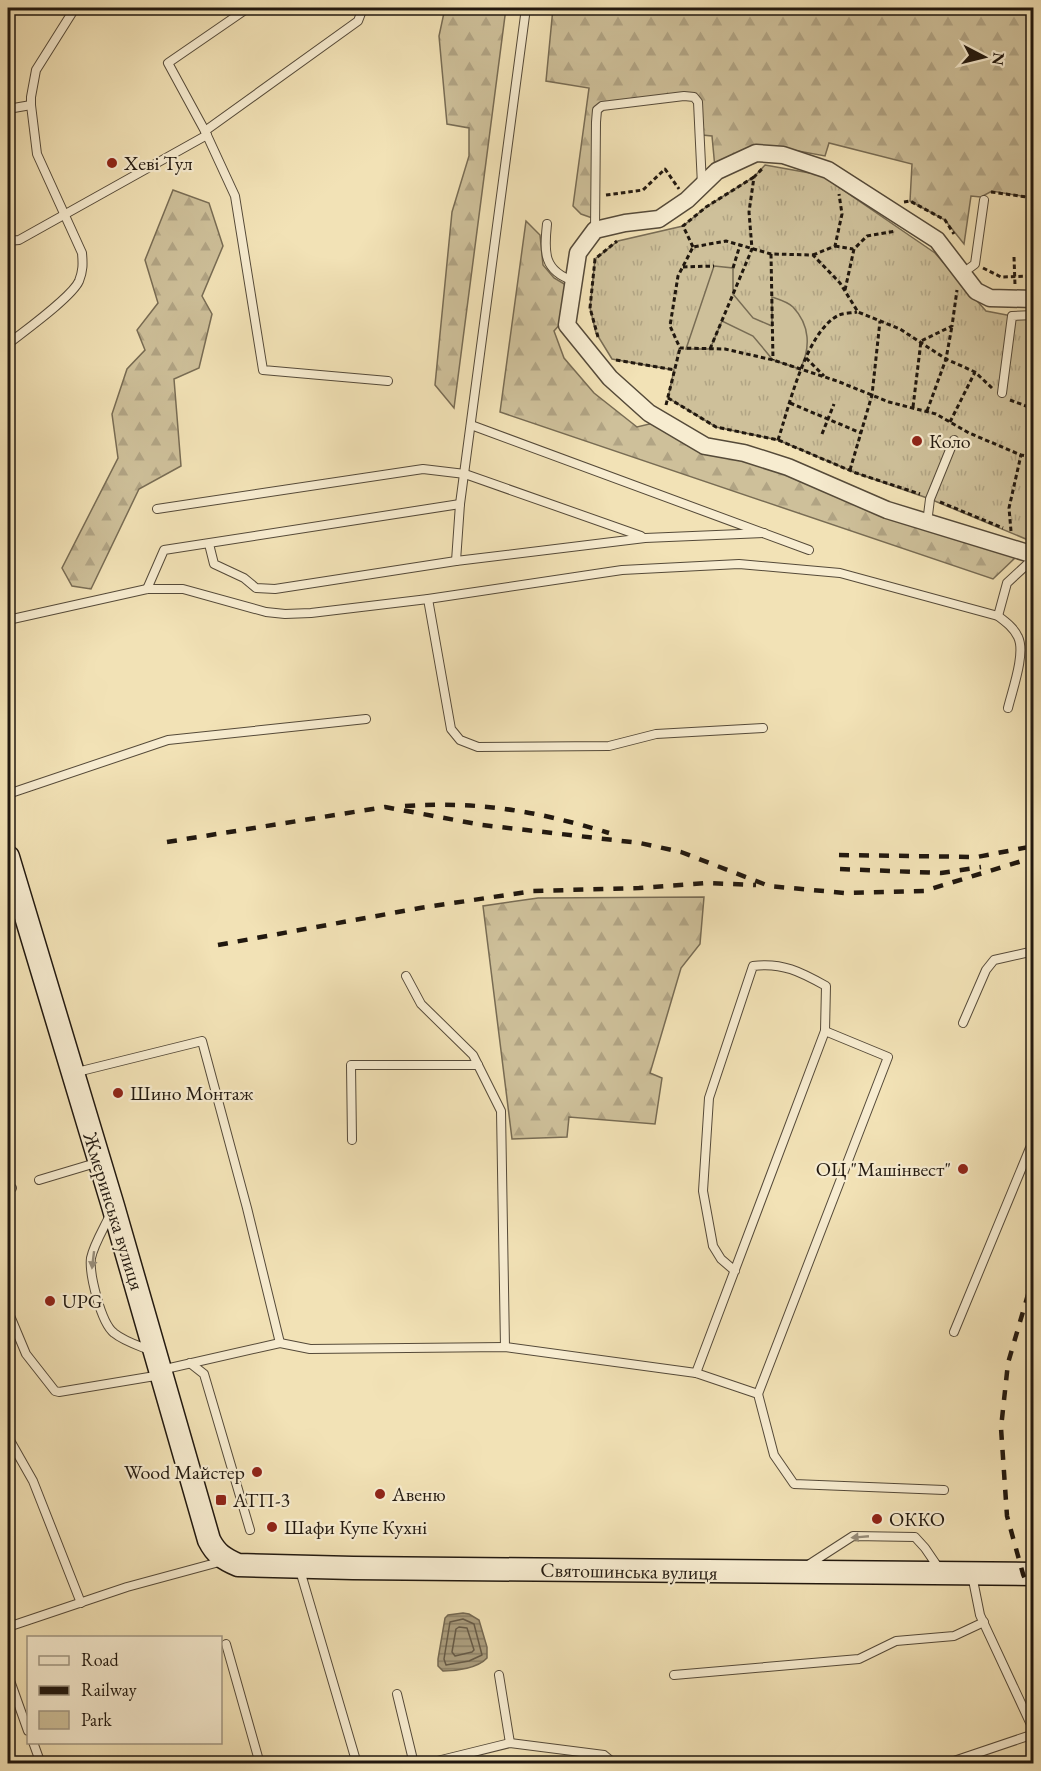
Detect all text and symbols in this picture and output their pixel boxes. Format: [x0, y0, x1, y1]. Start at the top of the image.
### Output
north arrow [954, 27, 1014, 87]
text: N [987, 51, 1010, 67]
place label: Хеві Тул [123, 150, 193, 176]
marker: Хеві Тул [105, 156, 119, 170]
place label: Коло [929, 428, 971, 454]
marker: Коло [910, 434, 924, 448]
place label: Шино Монтаж [130, 1080, 253, 1106]
marker: Шино Монтаж [111, 1086, 125, 1100]
street label: Жмеринська вулиця [77, 1128, 150, 1293]
place label: ОЦ "Машінвест" [816, 1156, 951, 1182]
marker: ОЦ "Машінвест" [956, 1162, 970, 1176]
one-way arrow [88, 1251, 98, 1270]
place label: UPG [62, 1288, 102, 1314]
marker: UPG [43, 1294, 57, 1308]
place label: Wood Майстер [124, 1459, 245, 1485]
marker: Wood Майстер [250, 1465, 264, 1479]
place label: Авеню [391, 1481, 446, 1507]
place label: АТП-3 [232, 1487, 290, 1513]
marker: Авеню [373, 1487, 387, 1501]
marker: АТП-3 [214, 1493, 228, 1507]
place label: ОККО [889, 1506, 945, 1532]
marker: ОККО [870, 1512, 884, 1526]
place label: Шафи Купе Кухні [284, 1514, 427, 1540]
marker: Шафи Купе Кухні [265, 1520, 279, 1534]
one-way arrow [850, 1532, 869, 1542]
street label: Святошинська вулиця [540, 1556, 718, 1586]
legend [27, 1636, 222, 1744]
text: Road [81, 1648, 120, 1671]
text: Railway [81, 1678, 137, 1701]
text: Park [81, 1708, 112, 1731]

